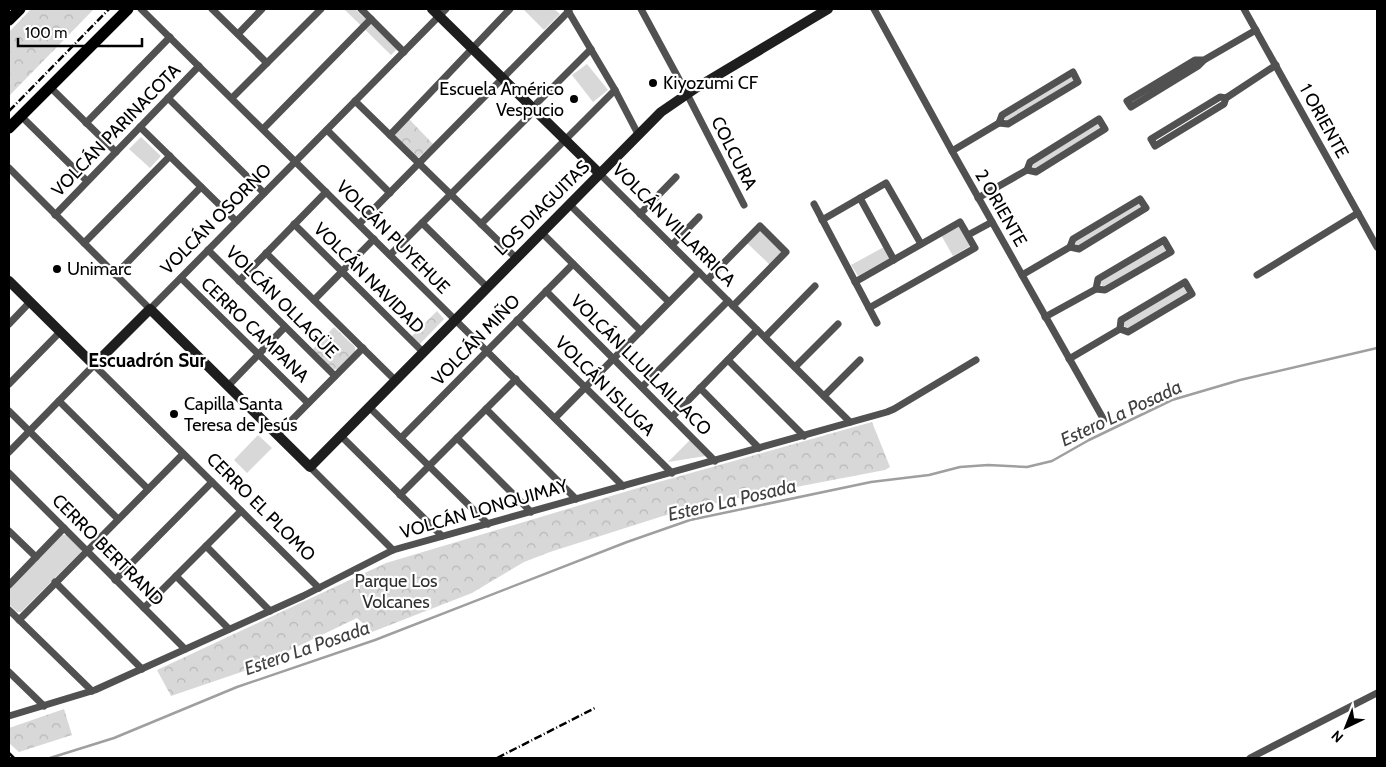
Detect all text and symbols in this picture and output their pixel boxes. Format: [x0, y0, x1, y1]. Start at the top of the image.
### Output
scale bar [18, 15, 141, 47]
text: 100 m [25, 24, 67, 42]
street label: VOLCÁN PARINACOTA [47, 59, 185, 201]
place label: Kiyozumi CF [663, 72, 759, 94]
marker: Kiyozumi CF [647, 77, 659, 89]
place label: Escuela Américo Vespucio [439, 78, 564, 121]
street label: 1 ORIENTE [1295, 80, 1353, 162]
marker: Escuela Américo Vespucio [568, 93, 580, 105]
street label: COLCURA [706, 113, 762, 193]
street label: LOS DIAGUITAS [490, 156, 594, 260]
street label: VOLCÁN OSORNO [156, 159, 276, 279]
street label: VOLCÁN VILLARRICA [608, 159, 740, 291]
street label: 2 ORIENTE [970, 166, 1032, 250]
street label: VOLCÁN PUYEHUE [332, 176, 454, 298]
street label: VOLCÁN NAVIDAD [309, 218, 429, 338]
street label: VOLCÁN OLLAGÜE [221, 241, 343, 363]
place label: Unimarc [67, 258, 132, 280]
marker: Unimarc [51, 263, 63, 275]
street label: CERRO CAMPANA [196, 273, 314, 387]
street label: VOLCÁN MIÑO [427, 290, 525, 390]
street label: VOLCÁN LLULLAILLACO [566, 290, 716, 440]
street label: VOLCÁN ISLUGA [551, 332, 659, 440]
district label: Escuadrón Sur [88, 349, 207, 372]
water label: Estero La Posada [1057, 375, 1185, 451]
place label: Capilla Santa Teresa de Jesús [184, 393, 297, 436]
marker: Capilla Santa Teresa de Jesús [168, 408, 180, 420]
street label: CERRO EL PLOMO [202, 448, 320, 566]
street label: VOLCÁN LONQUIMAY [398, 474, 571, 543]
water label: Estero La Posada [665, 474, 799, 526]
street label: CERRO BERTRAND [47, 489, 169, 611]
park label: Parque Los Volcanes [354, 570, 438, 613]
water label: Estero La Posada [241, 616, 373, 680]
north arrow [1321, 702, 1371, 752]
text: N [1327, 727, 1347, 746]

